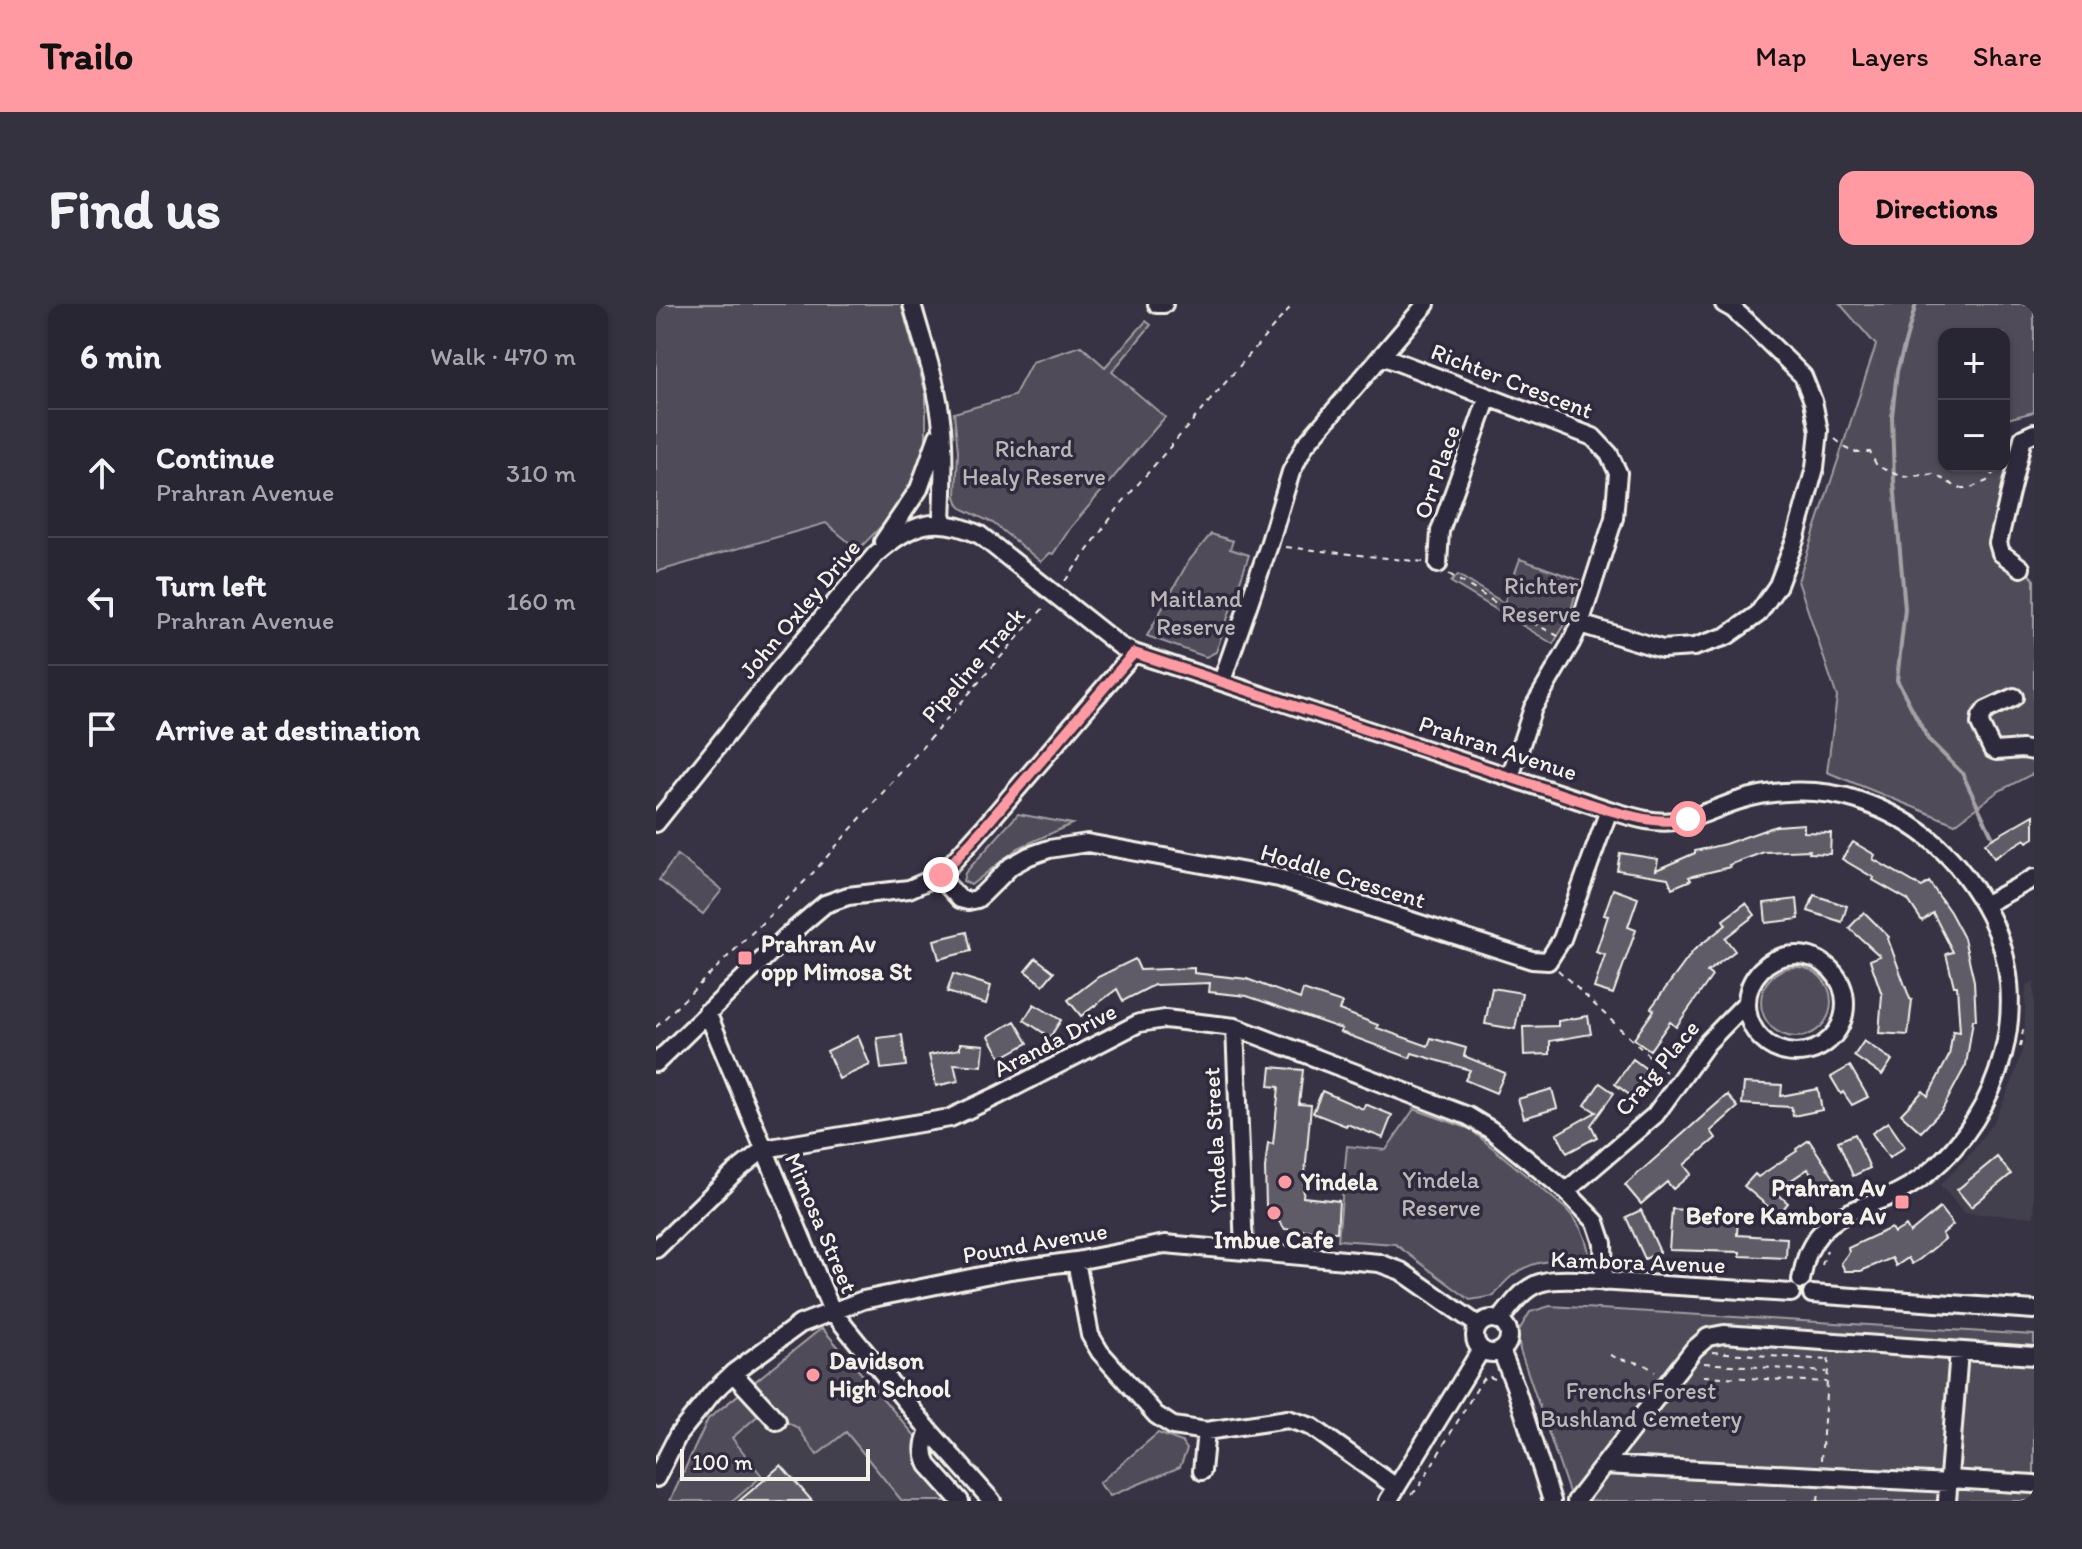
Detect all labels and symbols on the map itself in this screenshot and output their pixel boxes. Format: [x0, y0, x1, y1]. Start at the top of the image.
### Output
street label: Richter Crescent [1427, 336, 1597, 425]
street label: Orr Place [1407, 421, 1466, 522]
park label: Richard Healy Reserve [962, 434, 1106, 491]
street label: John Oxley Drive [733, 533, 866, 684]
park label: Richter Reserve [1501, 571, 1581, 628]
park label: Maitland Reserve [1150, 584, 1242, 641]
street label: Pipeline Track [915, 600, 1031, 728]
street label: Prahran Avenue [1415, 708, 1581, 787]
route start [1670, 801, 1706, 837]
street label: Hoddle Crescent [1257, 837, 1429, 914]
route end [923, 857, 959, 893]
place label: Prahran Av opp Mimosa St [761, 929, 912, 987]
marker: Prahran Av opp Mimosa St [736, 949, 754, 967]
street label: Aranda Drive [988, 996, 1121, 1083]
street label: Craig Place [1608, 1014, 1705, 1122]
street label: Yindela Street [1196, 1067, 1233, 1214]
street label: Mimosa Street [779, 1148, 864, 1297]
park label: Yindela Reserve [1401, 1165, 1481, 1222]
place label: Yindela [1300, 1167, 1378, 1196]
marker: Yindela [1276, 1173, 1294, 1191]
place label: Prahran Av Before Kambora Av [1686, 1173, 1887, 1230]
marker: Prahran Av Before Kambora Av [1893, 1193, 1911, 1211]
marker: Imbue Cafe [1265, 1204, 1283, 1222]
street label: Pound Avenue [960, 1216, 1110, 1270]
place label: Imbue Cafe [1214, 1225, 1334, 1254]
street label: Kambora Avenue [1550, 1244, 1726, 1279]
place label: Davidson High School [829, 1346, 951, 1404]
marker: Davidson High School [804, 1366, 822, 1384]
park label: Frenchs Forest Bushland Cemetery [1540, 1376, 1742, 1433]
scale bar [680, 1445, 870, 1481]

